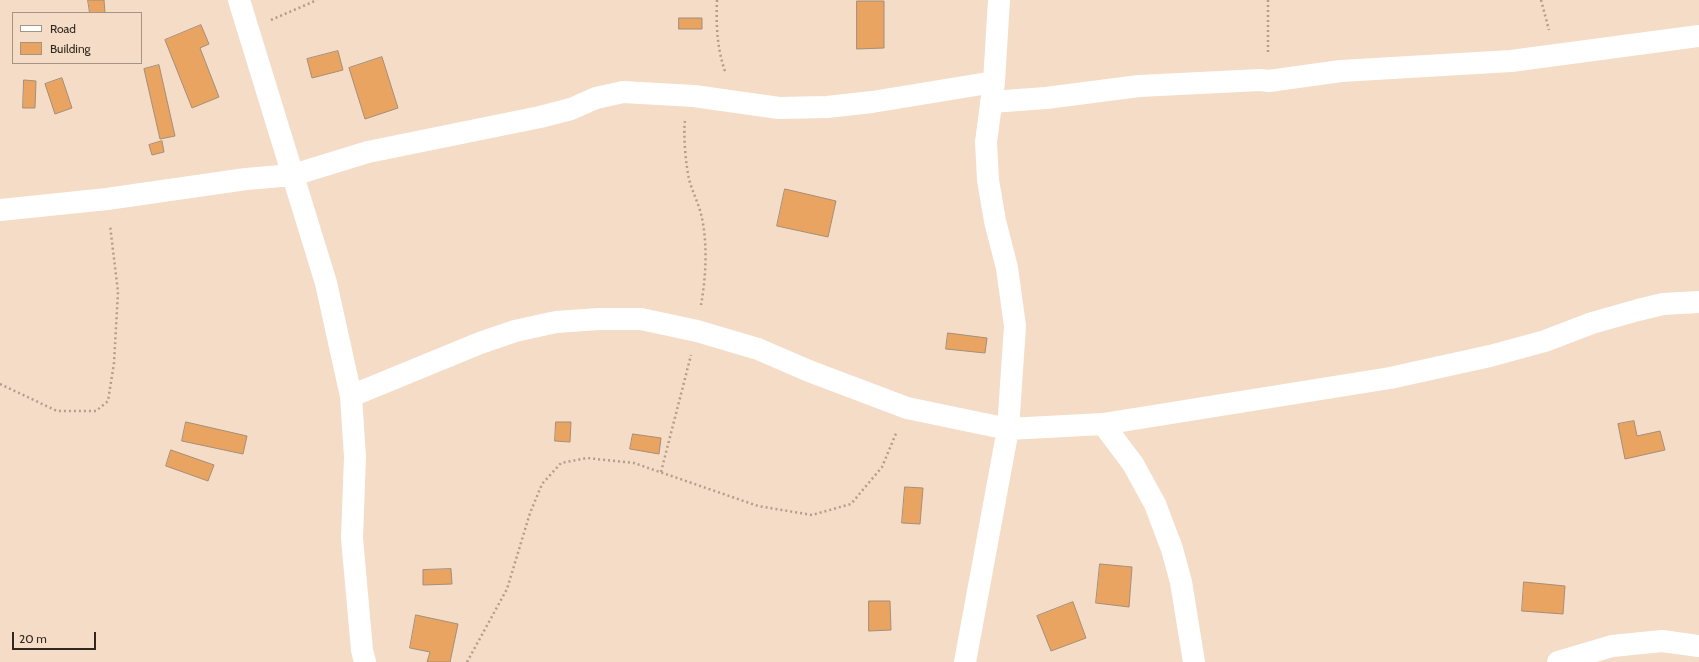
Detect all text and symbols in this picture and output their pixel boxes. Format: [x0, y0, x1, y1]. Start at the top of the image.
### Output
legend [12, 12, 142, 64]
text: Road [50, 21, 76, 36]
text: Building [50, 41, 91, 56]
scale bar [14, 624, 98, 650]
text: 20 m [19, 631, 47, 646]

